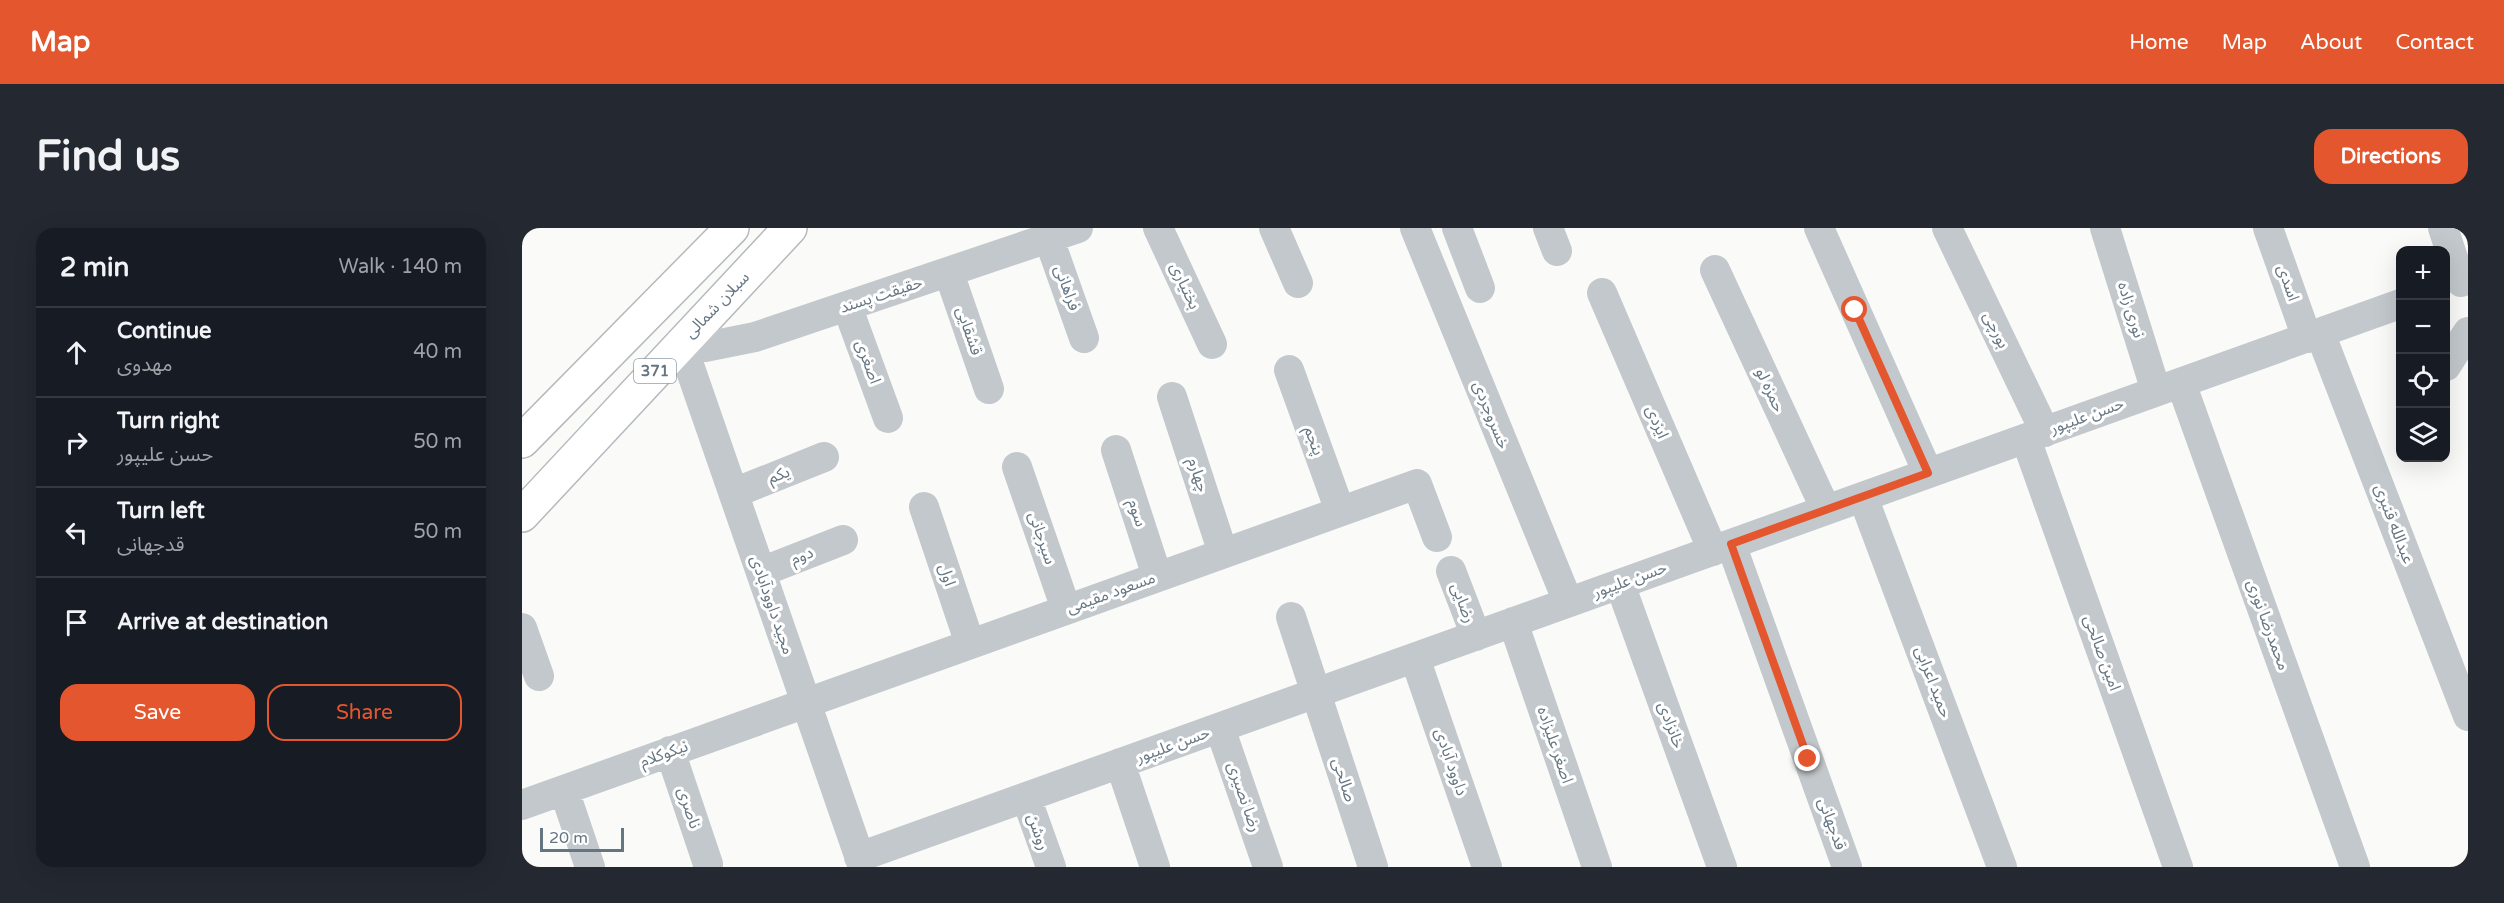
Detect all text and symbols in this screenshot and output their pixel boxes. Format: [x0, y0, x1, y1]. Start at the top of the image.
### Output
text: Map [30, 25, 90, 59]
text: Home [2129, 30, 2189, 55]
text: Map [2222, 30, 2267, 55]
text: About [2300, 30, 2362, 55]
text: Contact [2395, 30, 2474, 55]
button: Directions [2314, 129, 2468, 184]
text: Find us [36, 131, 180, 182]
map controls [2396, 246, 2450, 462]
button: + [2396, 246, 2450, 300]
text: 2 min [60, 252, 129, 283]
text: Walk · 140 m [339, 255, 462, 279]
street label: بختیاری [1166, 260, 1204, 312]
street label: اسدی [2273, 262, 2303, 304]
street label: فراهانی [1050, 263, 1084, 313]
street label: سبلان شمالی [680, 267, 754, 343]
street label: حقیقت پسند [837, 272, 925, 318]
street label: نوری زاده [2113, 280, 2149, 340]
route start [1841, 296, 1867, 322]
button: − [2396, 300, 2450, 354]
street label: قشقایی [951, 304, 987, 358]
street label: بورچی [1979, 308, 2013, 352]
text: Continue [117, 318, 212, 344]
icon: ahead [60, 336, 93, 369]
street label: اصغری [851, 337, 885, 387]
text: 40 m [413, 340, 462, 364]
text: مهدوی [117, 353, 172, 377]
button: locate [2396, 354, 2450, 408]
road number: 371 [634, 359, 676, 383]
street label: حمزه لو [1751, 365, 1789, 415]
street label: خسروجردی [1468, 378, 1514, 452]
street label: حسن علیپور [2046, 393, 2127, 439]
street label: ایزدی [1641, 402, 1673, 442]
text: Turn right [117, 408, 219, 434]
button: layers [2396, 408, 2450, 462]
street label: پنجم [1298, 424, 1328, 459]
icon: right [60, 426, 93, 459]
text: 50 m [413, 430, 462, 454]
text: حسن علیپور [117, 443, 213, 467]
street label: چهارم [1181, 455, 1213, 495]
street label: یکم [765, 462, 794, 490]
street label: عبدالله قنبری [2370, 481, 2418, 567]
street label: سوم [1121, 497, 1151, 530]
text: Turn left [117, 498, 205, 524]
street label: سیرجانی [1024, 509, 1060, 567]
icon: left [60, 516, 93, 549]
text: 50 m [413, 520, 462, 544]
text: قدجهانی [117, 533, 184, 557]
street label: دوم [788, 543, 817, 571]
street label: مجید داوودآبادی [746, 553, 798, 657]
street label: حسن علیپور [1589, 557, 1670, 603]
street label: اول [934, 561, 960, 589]
street label: مسعود مقیمی [1064, 568, 1158, 618]
street label: محمدرضا نوری [2242, 577, 2294, 673]
street label: رضایی [1446, 580, 1480, 626]
icon: arrive [60, 606, 93, 639]
text: Arrive at destination [117, 609, 328, 635]
street label: امین صالحی [2079, 612, 2125, 694]
street label: حمید اعرابی [1910, 643, 1956, 721]
button: Save [60, 684, 255, 741]
button: Share [267, 684, 462, 741]
street label: خانزادی [1653, 699, 1689, 751]
street label: اصغر علیزاده [1533, 704, 1577, 786]
street label: حسن علیپور [1132, 722, 1213, 768]
street label: داوود آبادی [1430, 726, 1472, 798]
street label: نیکوکلام [637, 736, 692, 774]
route end [1794, 745, 1820, 771]
street label: صالحی [1328, 755, 1360, 805]
street label: رضا نصیری [1223, 759, 1265, 835]
street label: ناصری [673, 785, 705, 831]
street label: قدجهانی [1813, 795, 1851, 853]
street label: روشن [1022, 811, 1054, 853]
scale bar [540, 825, 624, 852]
text: 20 m [549, 828, 588, 848]

